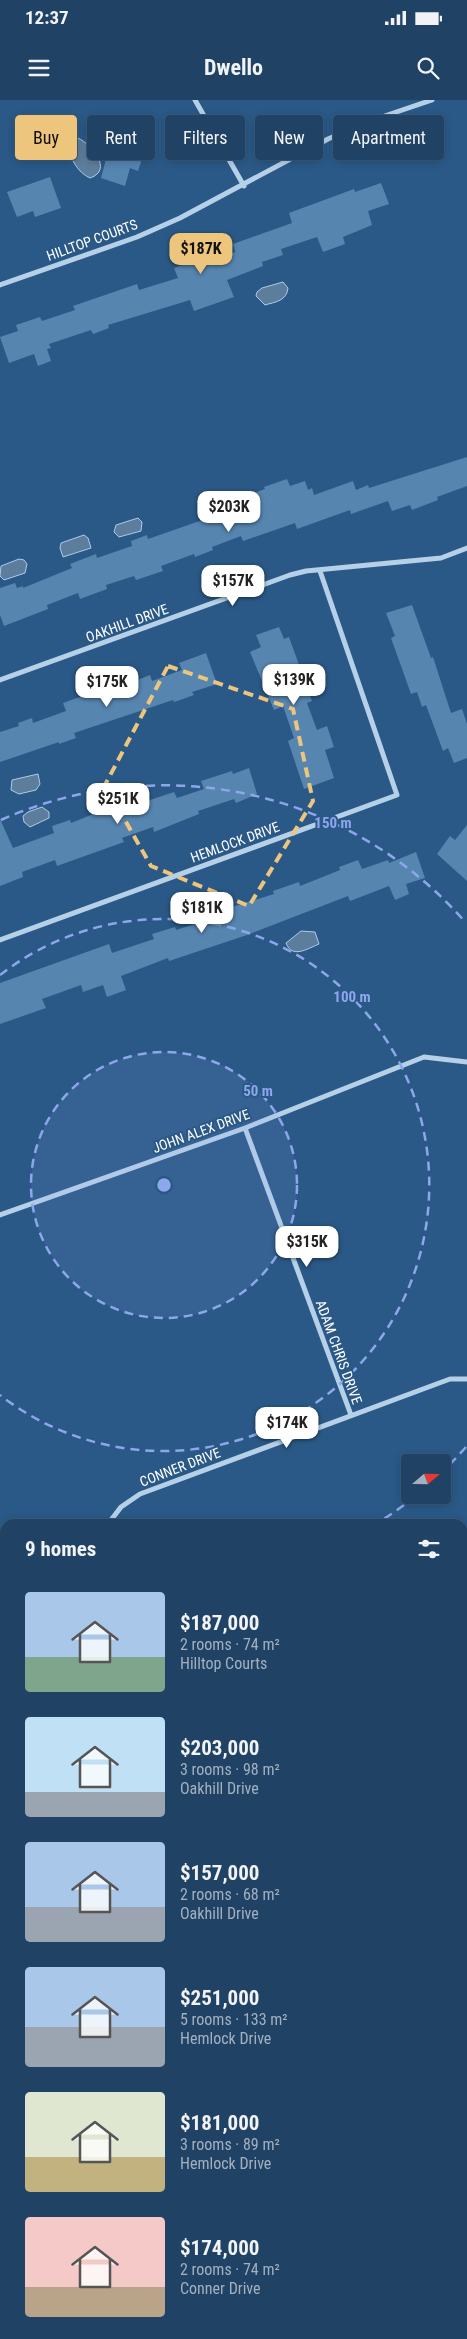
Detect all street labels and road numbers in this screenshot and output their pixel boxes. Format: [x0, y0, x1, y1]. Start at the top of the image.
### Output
street label: HILLTOP COURTS [44, 216, 140, 264]
street label: OAKHILL DRIVE [84, 601, 170, 645]
street label: HEMLOCK DRIVE [188, 819, 282, 865]
street label: JOHN ALEX DRIVE [150, 1106, 252, 1156]
street label: ADAM CHRIS DRIVE [313, 1298, 365, 1406]
street label: CONNER DRIVE [137, 1444, 223, 1490]

